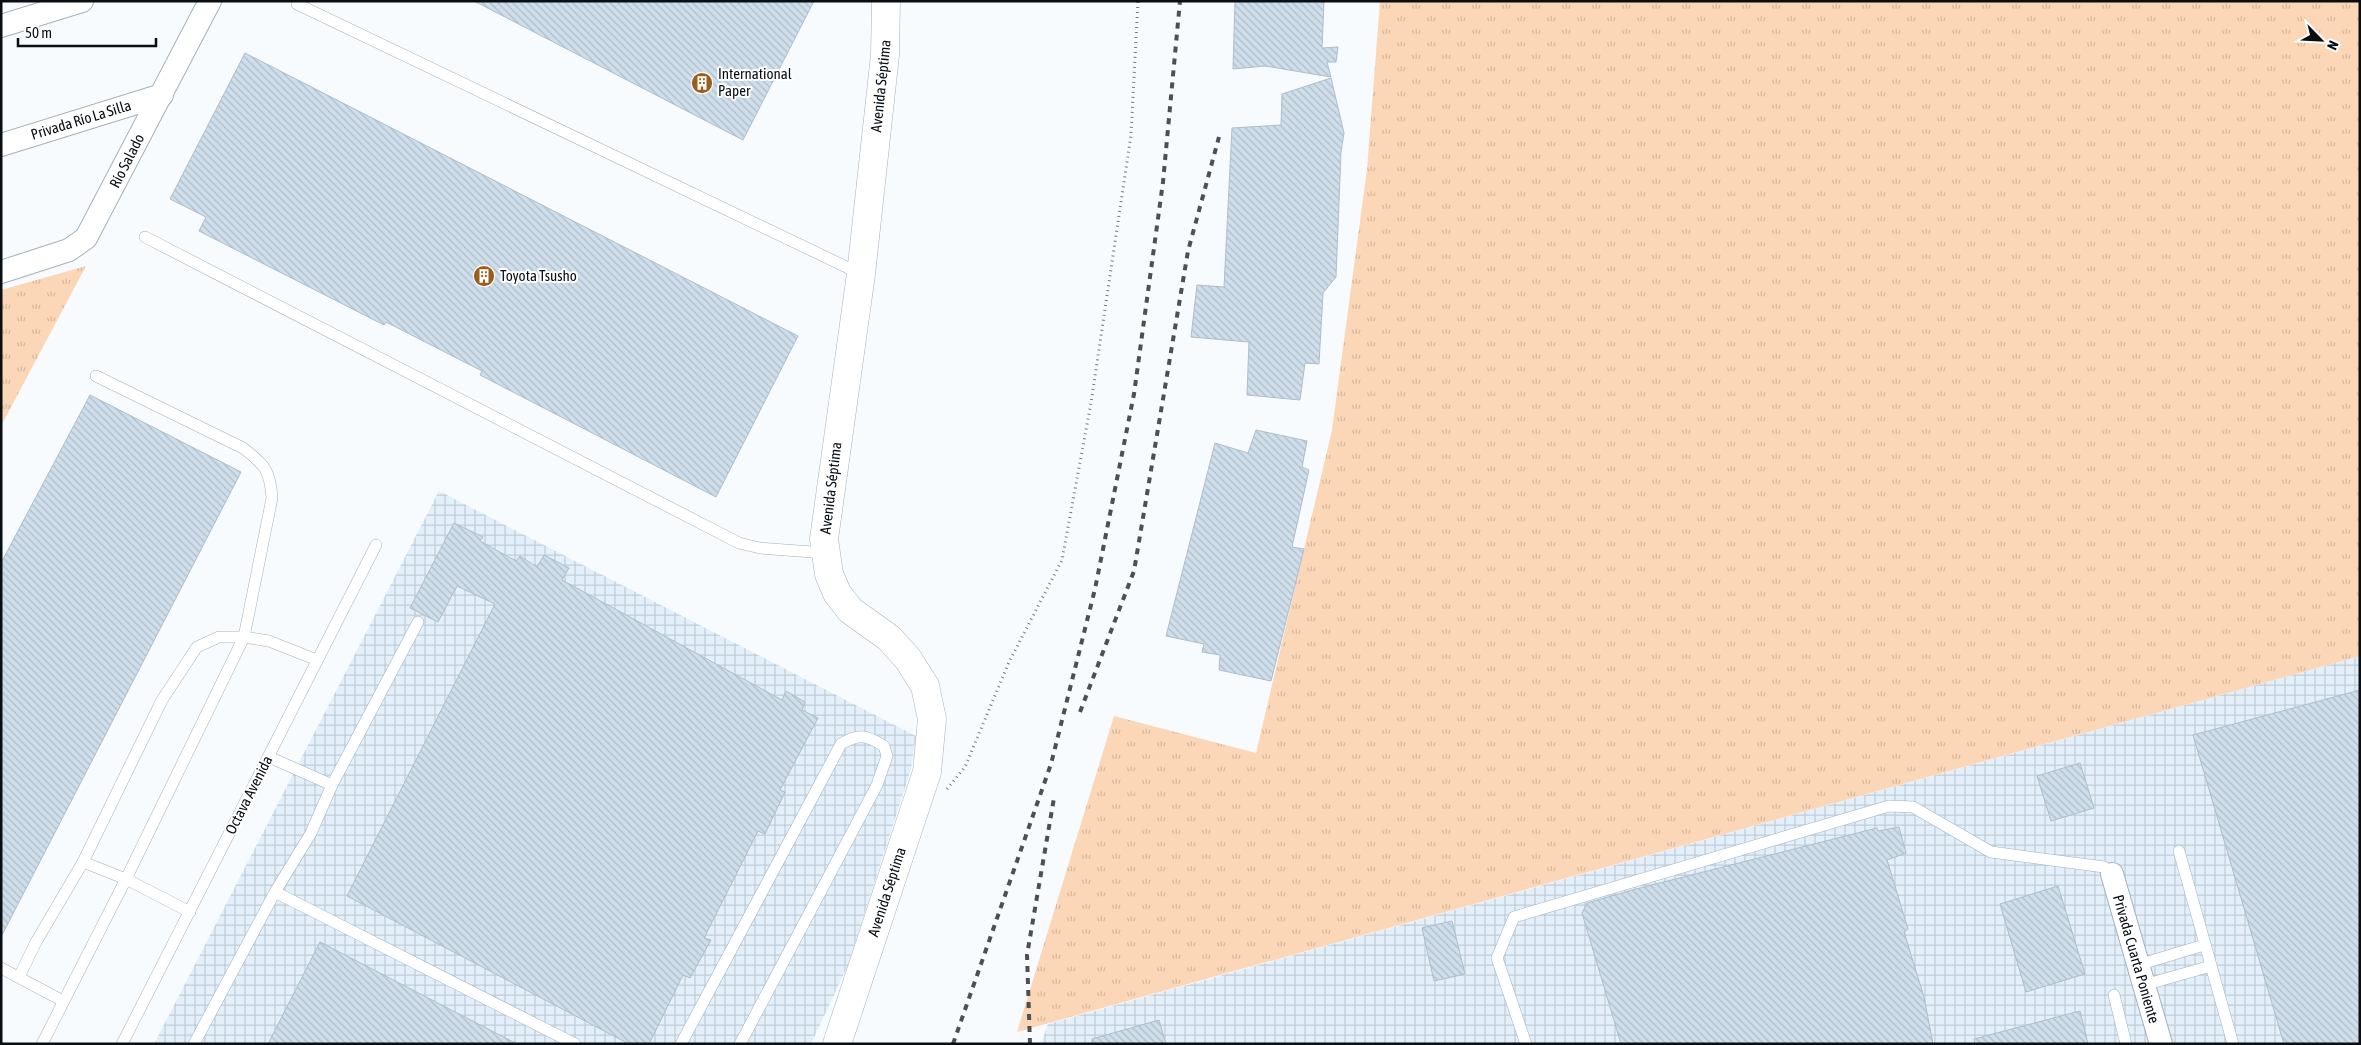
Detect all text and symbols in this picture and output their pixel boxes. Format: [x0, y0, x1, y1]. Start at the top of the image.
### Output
scale bar [18, 15, 155, 47]
north arrow [2296, 15, 2346, 65]
text: 50 m [25, 24, 52, 41]
text: N [2324, 38, 2342, 52]
street label: Avenida Séptima [867, 39, 894, 133]
place label: International Paper [718, 65, 792, 99]
building icon: International Paper [690, 71, 714, 95]
street label: Privada Río La Silla [29, 96, 133, 143]
street label: Río Salado [106, 131, 147, 191]
building icon: Toyota Tsusho [472, 264, 496, 288]
place label: Toyota Tsusho [500, 267, 577, 284]
street label: Avenida Séptima [816, 441, 845, 535]
street label: Octava Avenida [222, 753, 276, 837]
street label: Avenida Séptima [864, 845, 909, 939]
street label: Privada Cuarta Poniente [2110, 893, 2163, 1025]

